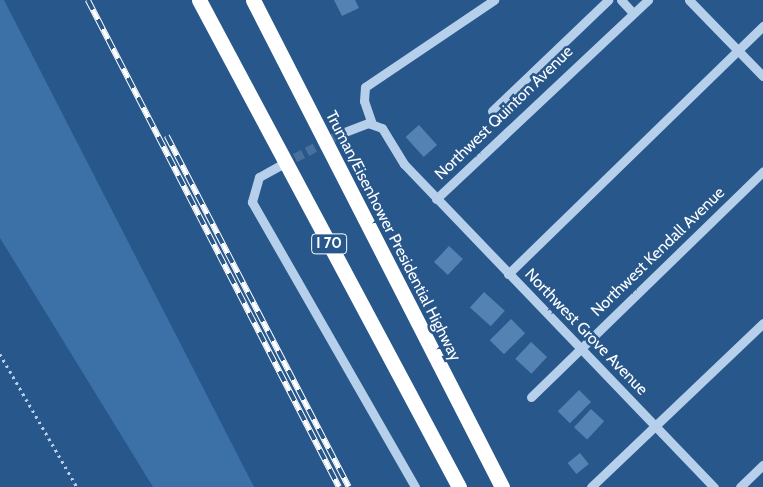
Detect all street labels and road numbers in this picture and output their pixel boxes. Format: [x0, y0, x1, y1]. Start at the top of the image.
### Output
street label: Northwest Quinton Avenue [431, 42, 577, 184]
street label: Truman/Eisenhower Presidential Highway [321, 108, 465, 364]
street label: Northwest Kendall Avenue [587, 183, 729, 321]
road number: I 70 [310, 232, 348, 256]
street label: Northwest Grove Avenue [521, 265, 651, 399]

